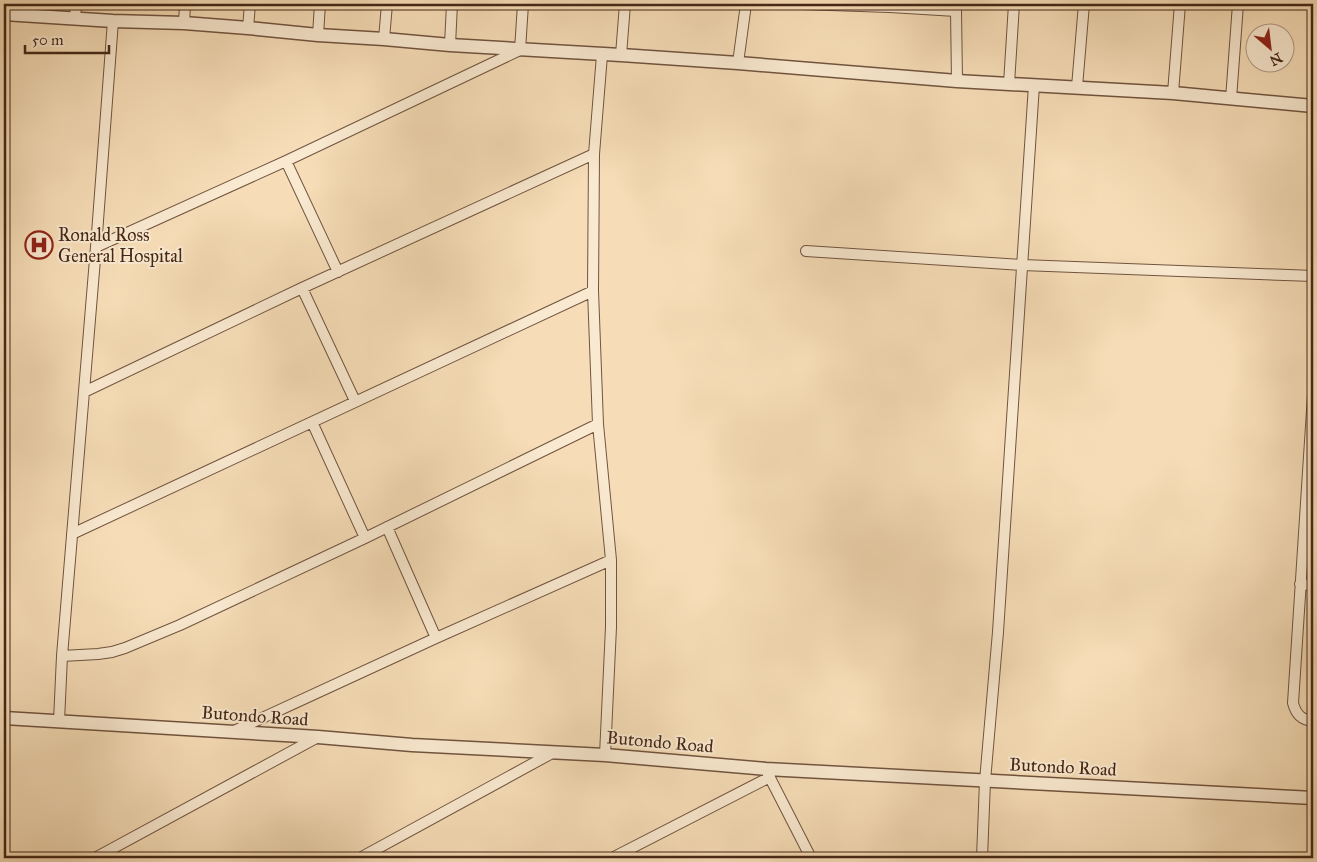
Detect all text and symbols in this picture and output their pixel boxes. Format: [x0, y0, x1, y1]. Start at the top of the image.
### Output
scale bar [25, 22, 109, 54]
north arrow [1244, 22, 1294, 72]
text: 50 m [32, 31, 64, 49]
text: N [1267, 49, 1285, 69]
place label: Ronald Ross General Hospital [58, 224, 183, 267]
hospital icon: Ronald Ross General Hospital [24, 230, 54, 260]
street label: Butondo Road [201, 701, 309, 731]
street label: Butondo Road [606, 726, 714, 758]
street label: Butondo Road [1009, 753, 1117, 781]

